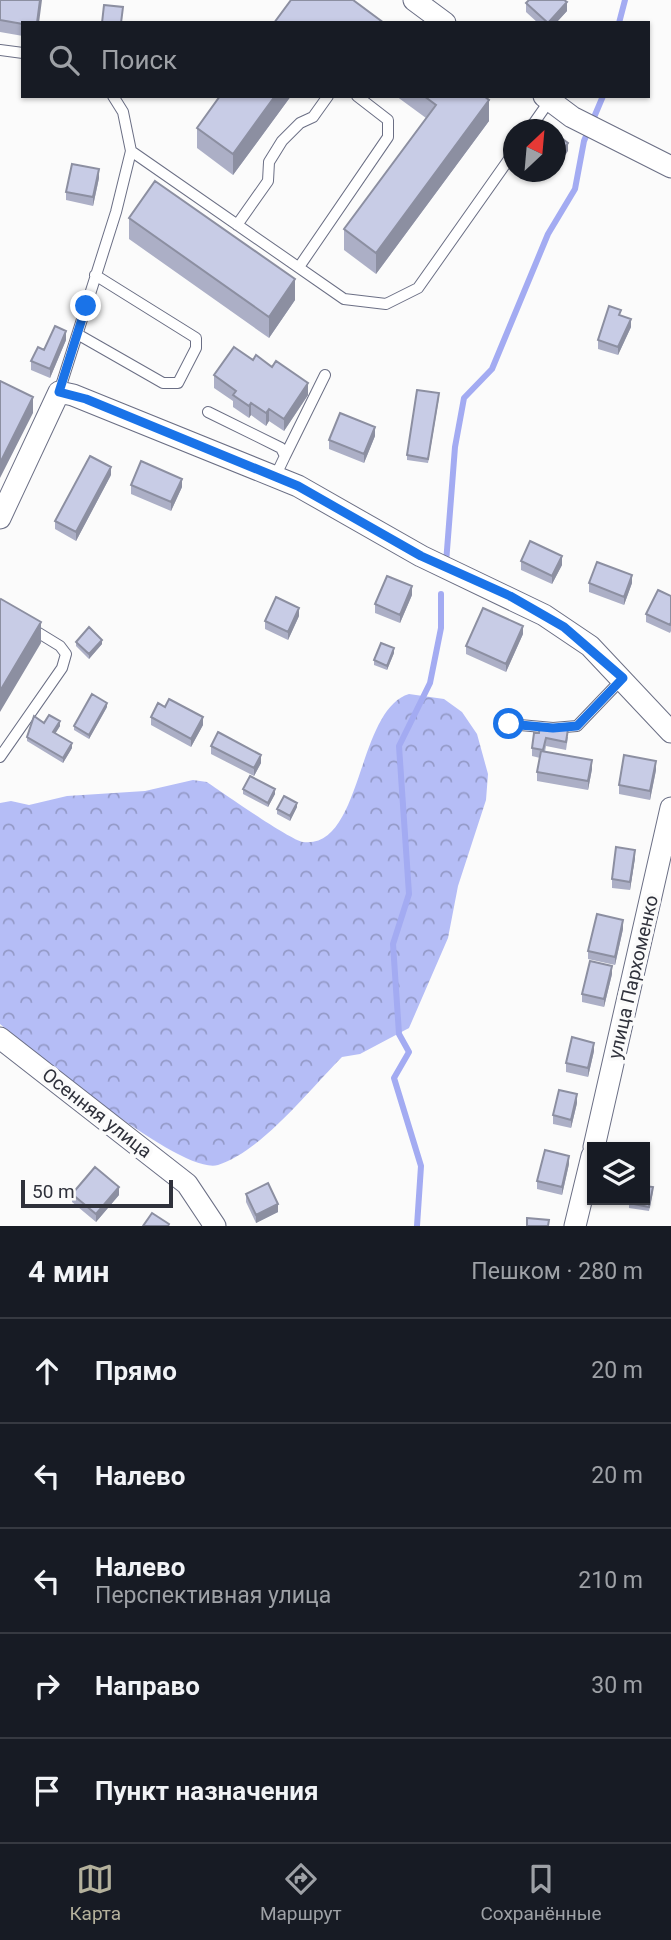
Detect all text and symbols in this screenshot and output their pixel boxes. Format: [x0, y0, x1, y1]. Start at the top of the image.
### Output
search box [21, 21, 650, 98]
icon: search [45, 41, 83, 79]
text: Поиск [101, 45, 177, 75]
north arrow [503, 119, 566, 182]
route end [70, 290, 101, 321]
route start [493, 708, 524, 739]
street label: улица Пархоменко [603, 893, 663, 1061]
street label: Осенняя улица [38, 1063, 156, 1163]
map controls [587, 1142, 650, 1205]
button: layers [587, 1142, 650, 1205]
scale bar [21, 1177, 173, 1209]
text: 50 m [32, 1180, 75, 1203]
text: 4 мин [28, 1254, 109, 1289]
text: Пешком · 280 m [471, 1258, 643, 1285]
icon: ahead [28, 1352, 66, 1390]
text: Прямо [95, 1356, 177, 1386]
text: 20 m [591, 1357, 643, 1384]
icon: left [28, 1457, 66, 1495]
text: Налево [95, 1461, 185, 1491]
text: 20 m [591, 1462, 643, 1489]
text: Налево [95, 1552, 185, 1582]
icon: left [28, 1562, 66, 1600]
text: 210 m [578, 1567, 643, 1594]
text: Перспективная улица [95, 1582, 331, 1609]
icon: right [28, 1667, 66, 1705]
text: Направо [95, 1671, 200, 1701]
text: 30 m [591, 1672, 643, 1699]
icon: arrive [28, 1772, 66, 1810]
text: Пункт назначения [95, 1776, 319, 1806]
tab: Карта [69, 1860, 121, 1925]
tab: Маршрут [260, 1860, 342, 1925]
tab: Сохранённые [480, 1860, 602, 1925]

